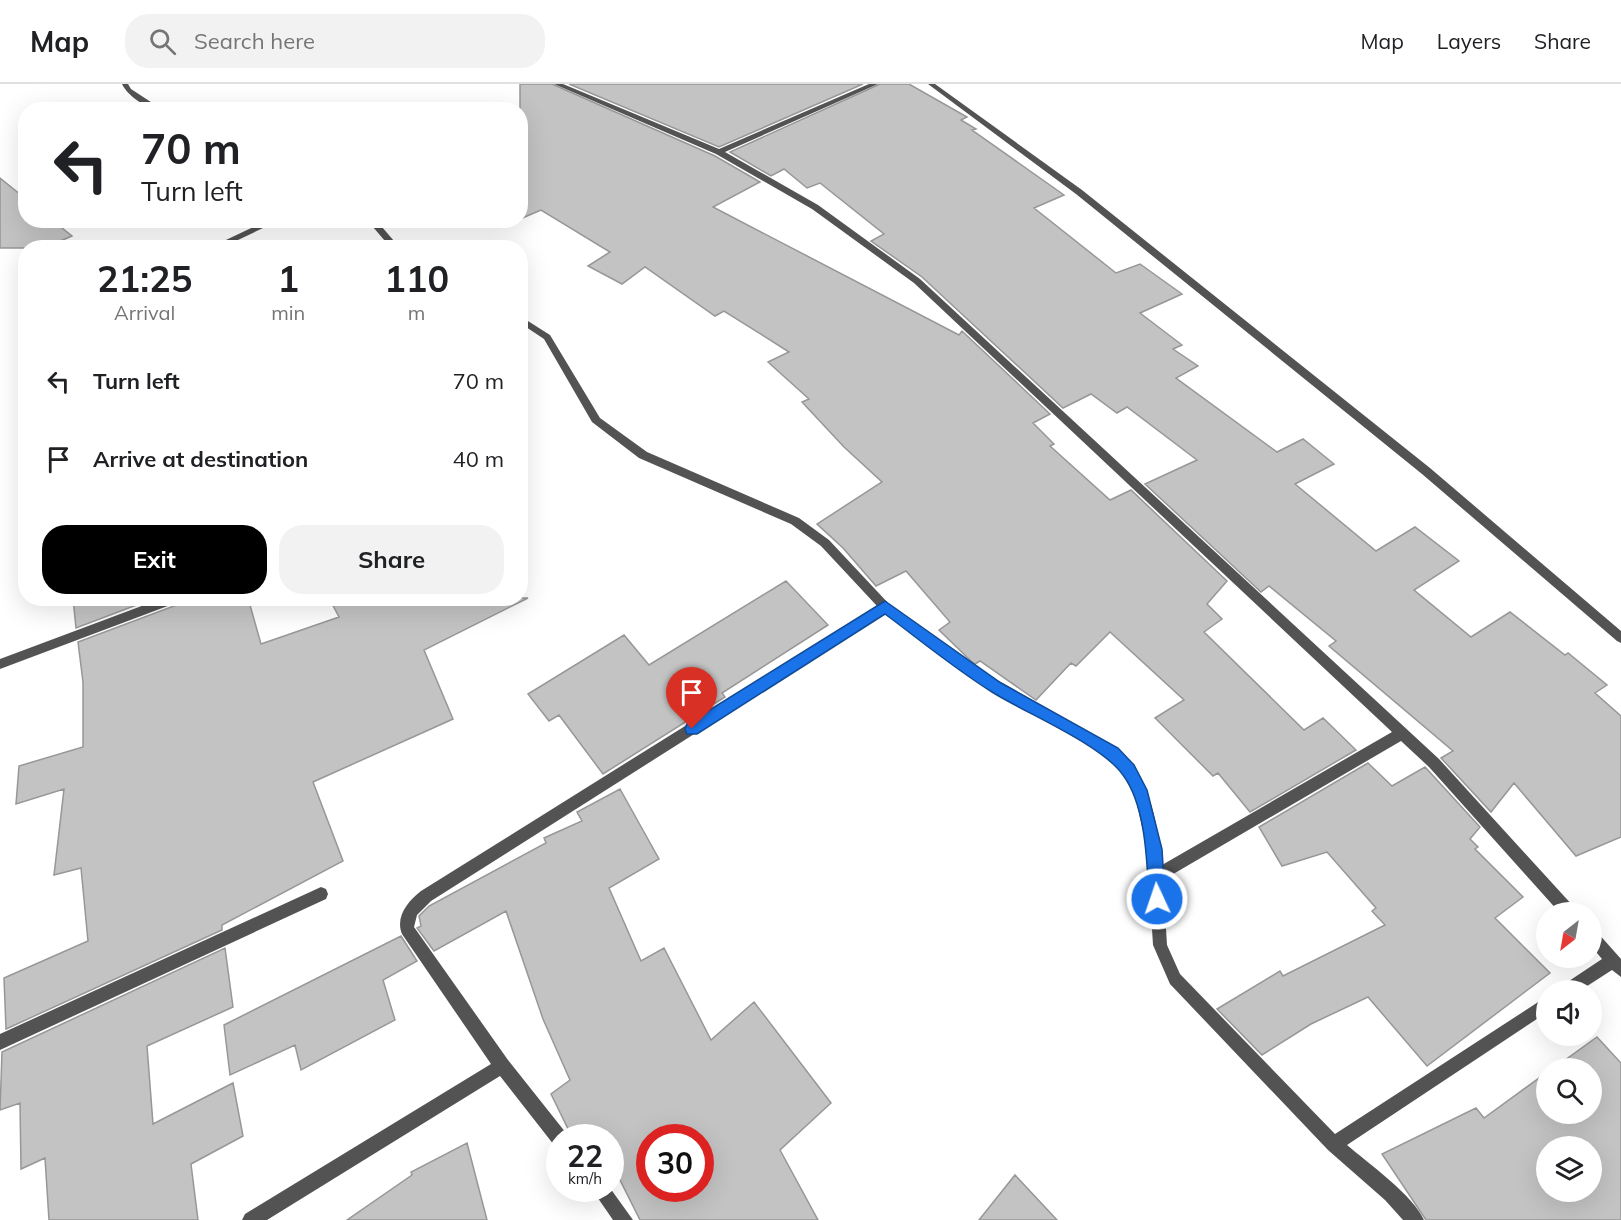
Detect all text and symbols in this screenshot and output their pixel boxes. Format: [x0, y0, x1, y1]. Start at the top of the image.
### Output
search box [125, 14, 545, 68]
text: Map [30, 24, 89, 59]
icon: search [146, 25, 179, 58]
text: Search here [194, 27, 315, 55]
text: Map [1361, 28, 1404, 54]
text: Layers [1437, 28, 1501, 54]
text: Share [1534, 28, 1591, 54]
text: 70 m [141, 122, 241, 175]
icon: left [42, 126, 120, 204]
text: Turn left [141, 174, 243, 208]
text: 21:25 [97, 256, 192, 301]
text: 1 [277, 256, 299, 301]
text: 110 [384, 256, 449, 301]
text: Arrival [114, 300, 175, 325]
text: min [271, 300, 305, 325]
text: m [408, 300, 425, 325]
icon: left [42, 365, 75, 398]
text: Turn left [93, 367, 180, 395]
text: 70 m [453, 367, 504, 395]
icon: arrive [42, 443, 75, 476]
text: Arrive at destination [93, 445, 308, 473]
text: 40 m [453, 445, 504, 473]
button: Exit [42, 525, 267, 594]
button: Share [279, 525, 504, 594]
pin [666, 667, 717, 729]
icon: arrive [675, 676, 708, 709]
position arrow [1125, 867, 1189, 931]
north arrow [1536, 902, 1602, 968]
map controls [1536, 902, 1602, 1202]
button: sound [1536, 980, 1602, 1046]
button: search [1536, 1058, 1602, 1124]
speed limit sign: 30 [636, 1124, 714, 1202]
button: layers [1536, 1136, 1602, 1202]
text: 22 [567, 1137, 603, 1175]
text: km/h [568, 1169, 602, 1188]

